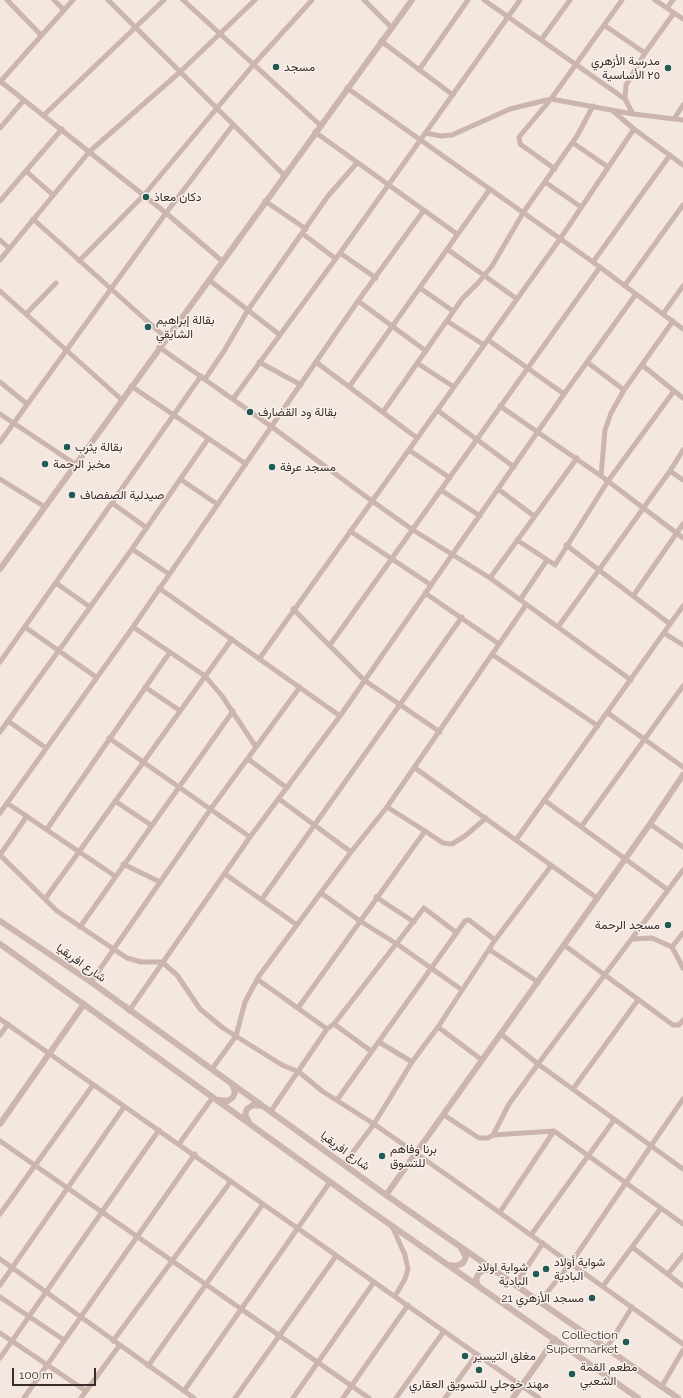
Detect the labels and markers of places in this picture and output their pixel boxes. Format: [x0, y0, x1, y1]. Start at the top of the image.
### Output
place label: مدرسة الأزهري ٢٥ الأساسية [591, 54, 660, 82]
place label: مسجد [284, 60, 315, 74]
marker: مسجد [271, 62, 281, 72]
marker: مدرسة الأزهري ٢٥ الأساسية [663, 63, 673, 73]
place label: دكان معاذ [154, 190, 201, 204]
marker: دكان معاذ [141, 192, 151, 202]
place label: بقالة إبراهيم الشايقي [156, 313, 215, 341]
marker: بقالة إبراهيم الشايقي [143, 322, 153, 332]
place label: بقالة ود القضارف [258, 405, 337, 419]
marker: بقالة ود القضارف [245, 407, 255, 417]
place label: بقالة يثرب [75, 440, 123, 454]
marker: بقالة يثرب [62, 442, 72, 452]
place label: مخبز الرحمة [53, 457, 111, 471]
marker: مخبز الرحمة [40, 459, 50, 469]
place label: مسجد عرفة [280, 460, 336, 474]
marker: مسجد عرفة [267, 462, 277, 472]
place label: صيدلية الصفصاف [80, 488, 164, 502]
marker: صيدلية الصفصاف [67, 490, 77, 500]
place label: مسجد الرحمة [595, 918, 660, 932]
marker: مسجد الرحمة [663, 920, 673, 930]
place label: برنا وفاهم للتسوق [390, 1142, 437, 1170]
marker: برنا وفاهم للتسوق [377, 1151, 387, 1161]
place label: شواية أولاد البادية [554, 1255, 605, 1283]
place label: شواية اولاد البادية [477, 1260, 528, 1288]
marker: شواية أولاد البادية [541, 1264, 551, 1274]
marker: شواية اولاد البادية [531, 1269, 541, 1279]
place label: مسجد الأزهري 21 [501, 1291, 584, 1305]
marker: مسجد الأزهري 21 [587, 1293, 597, 1303]
place label: Collection Supermarket [546, 1328, 618, 1356]
marker: Collection Supermarket [621, 1337, 631, 1347]
place label: مغلق التيسير [473, 1349, 536, 1363]
marker: مغلق التيسير [460, 1351, 470, 1361]
place label: مطعم القمة الشعبي [580, 1360, 637, 1388]
marker: مهند خوجلي للتسويق العقاري [474, 1365, 484, 1375]
marker: مطعم القمة الشعبي [567, 1369, 577, 1379]
place label: مهند خوجلي للتسويق العقاري [409, 1377, 549, 1391]

